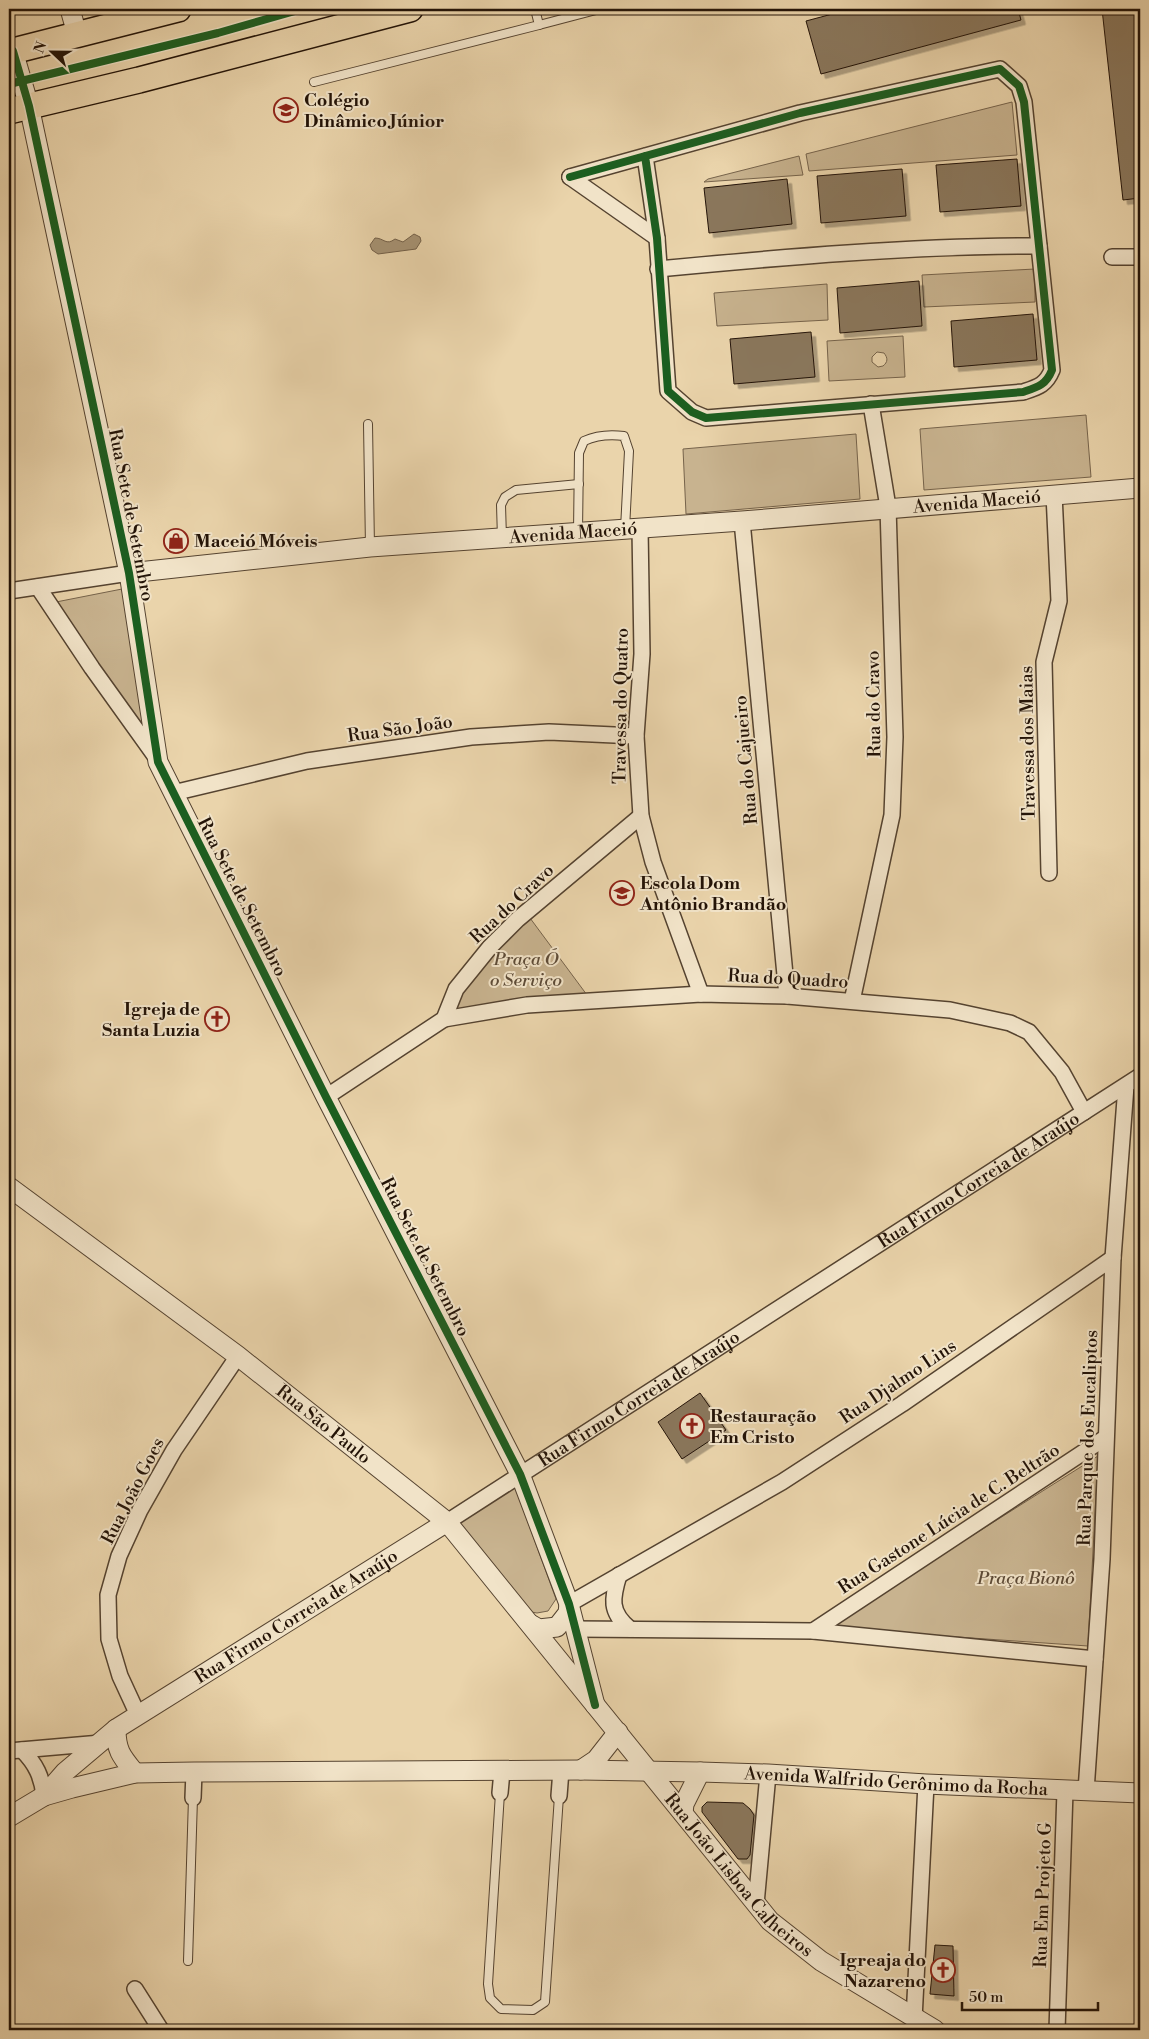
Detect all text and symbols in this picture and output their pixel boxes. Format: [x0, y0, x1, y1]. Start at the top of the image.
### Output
north arrow [28, 28, 78, 78]
text: N [30, 39, 51, 56]
place label: Colégio Dinâmico Júnior [304, 89, 444, 133]
school or university icon: Colégio Dinâmico Júnior [273, 97, 299, 123]
street label: Rua Sete de Setembro [103, 427, 159, 603]
street label: Avenida Maceió [911, 485, 1042, 518]
street label: Avenida Maceió [507, 517, 638, 549]
shop icon: Maceió Móveis [163, 528, 189, 554]
place label: Maceió Móveis [194, 530, 318, 553]
street label: Travessa do Quatro [608, 628, 634, 784]
street label: Rua do Cravo [862, 650, 886, 758]
street label: Travessa dos Maias [1015, 665, 1041, 821]
street label: Rua do Cajueiro [729, 694, 763, 826]
street label: Rua São João [346, 710, 454, 748]
street label: Rua Sete de Setembro [192, 814, 292, 980]
street label: Rua do Cravo [465, 859, 559, 949]
place label: Escola Dom Antônio Brandão [639, 872, 786, 916]
school or university icon: Escola Dom Antônio Brandão [609, 880, 635, 906]
park label: Praça Ó o Serviço [490, 948, 562, 992]
street label: Rua do Quadro [727, 964, 849, 994]
place label: Igreja de Santa Luzia [102, 998, 200, 1042]
church icon: Igreja de Santa Luzia [204, 1006, 230, 1032]
street label: Rua Firmo Correia de Araújo [873, 1107, 1084, 1253]
street label: Rua Sete de Setembro [375, 1174, 475, 1340]
street label: Rua Firmo Correia de Araújo [533, 1325, 744, 1472]
street label: Rua Parque dos Eucaliptos [1073, 1329, 1103, 1547]
street label: Rua Djalmo Lins [835, 1334, 961, 1430]
street label: Rua São Paulo [271, 1379, 376, 1469]
place label: Restauração Em Cristo [710, 1405, 817, 1449]
church icon: Restauração Em Cristo [679, 1413, 705, 1439]
street label: Rua João Goes [96, 1434, 170, 1548]
street label: Rua Gastone Lúcia de C. Beltrão [834, 1439, 1064, 1599]
street label: Rua Firmo Correia de Araújo [190, 1544, 402, 1689]
park label: Praça Bionô [976, 1567, 1075, 1590]
street label: Avenida Walfrido Gerônimo da Rocha [743, 1762, 1049, 1801]
street label: Rua João Lisboa Calheiros [659, 1788, 818, 1962]
street label: Rua Em Projeto G [1029, 1821, 1057, 1968]
place label: Igreaja do Nazareno [839, 1949, 926, 1993]
church icon: Igreaja do Nazareno [930, 1957, 956, 1983]
scale bar [962, 1979, 1098, 2011]
text: 50 m [969, 1988, 1003, 2007]

